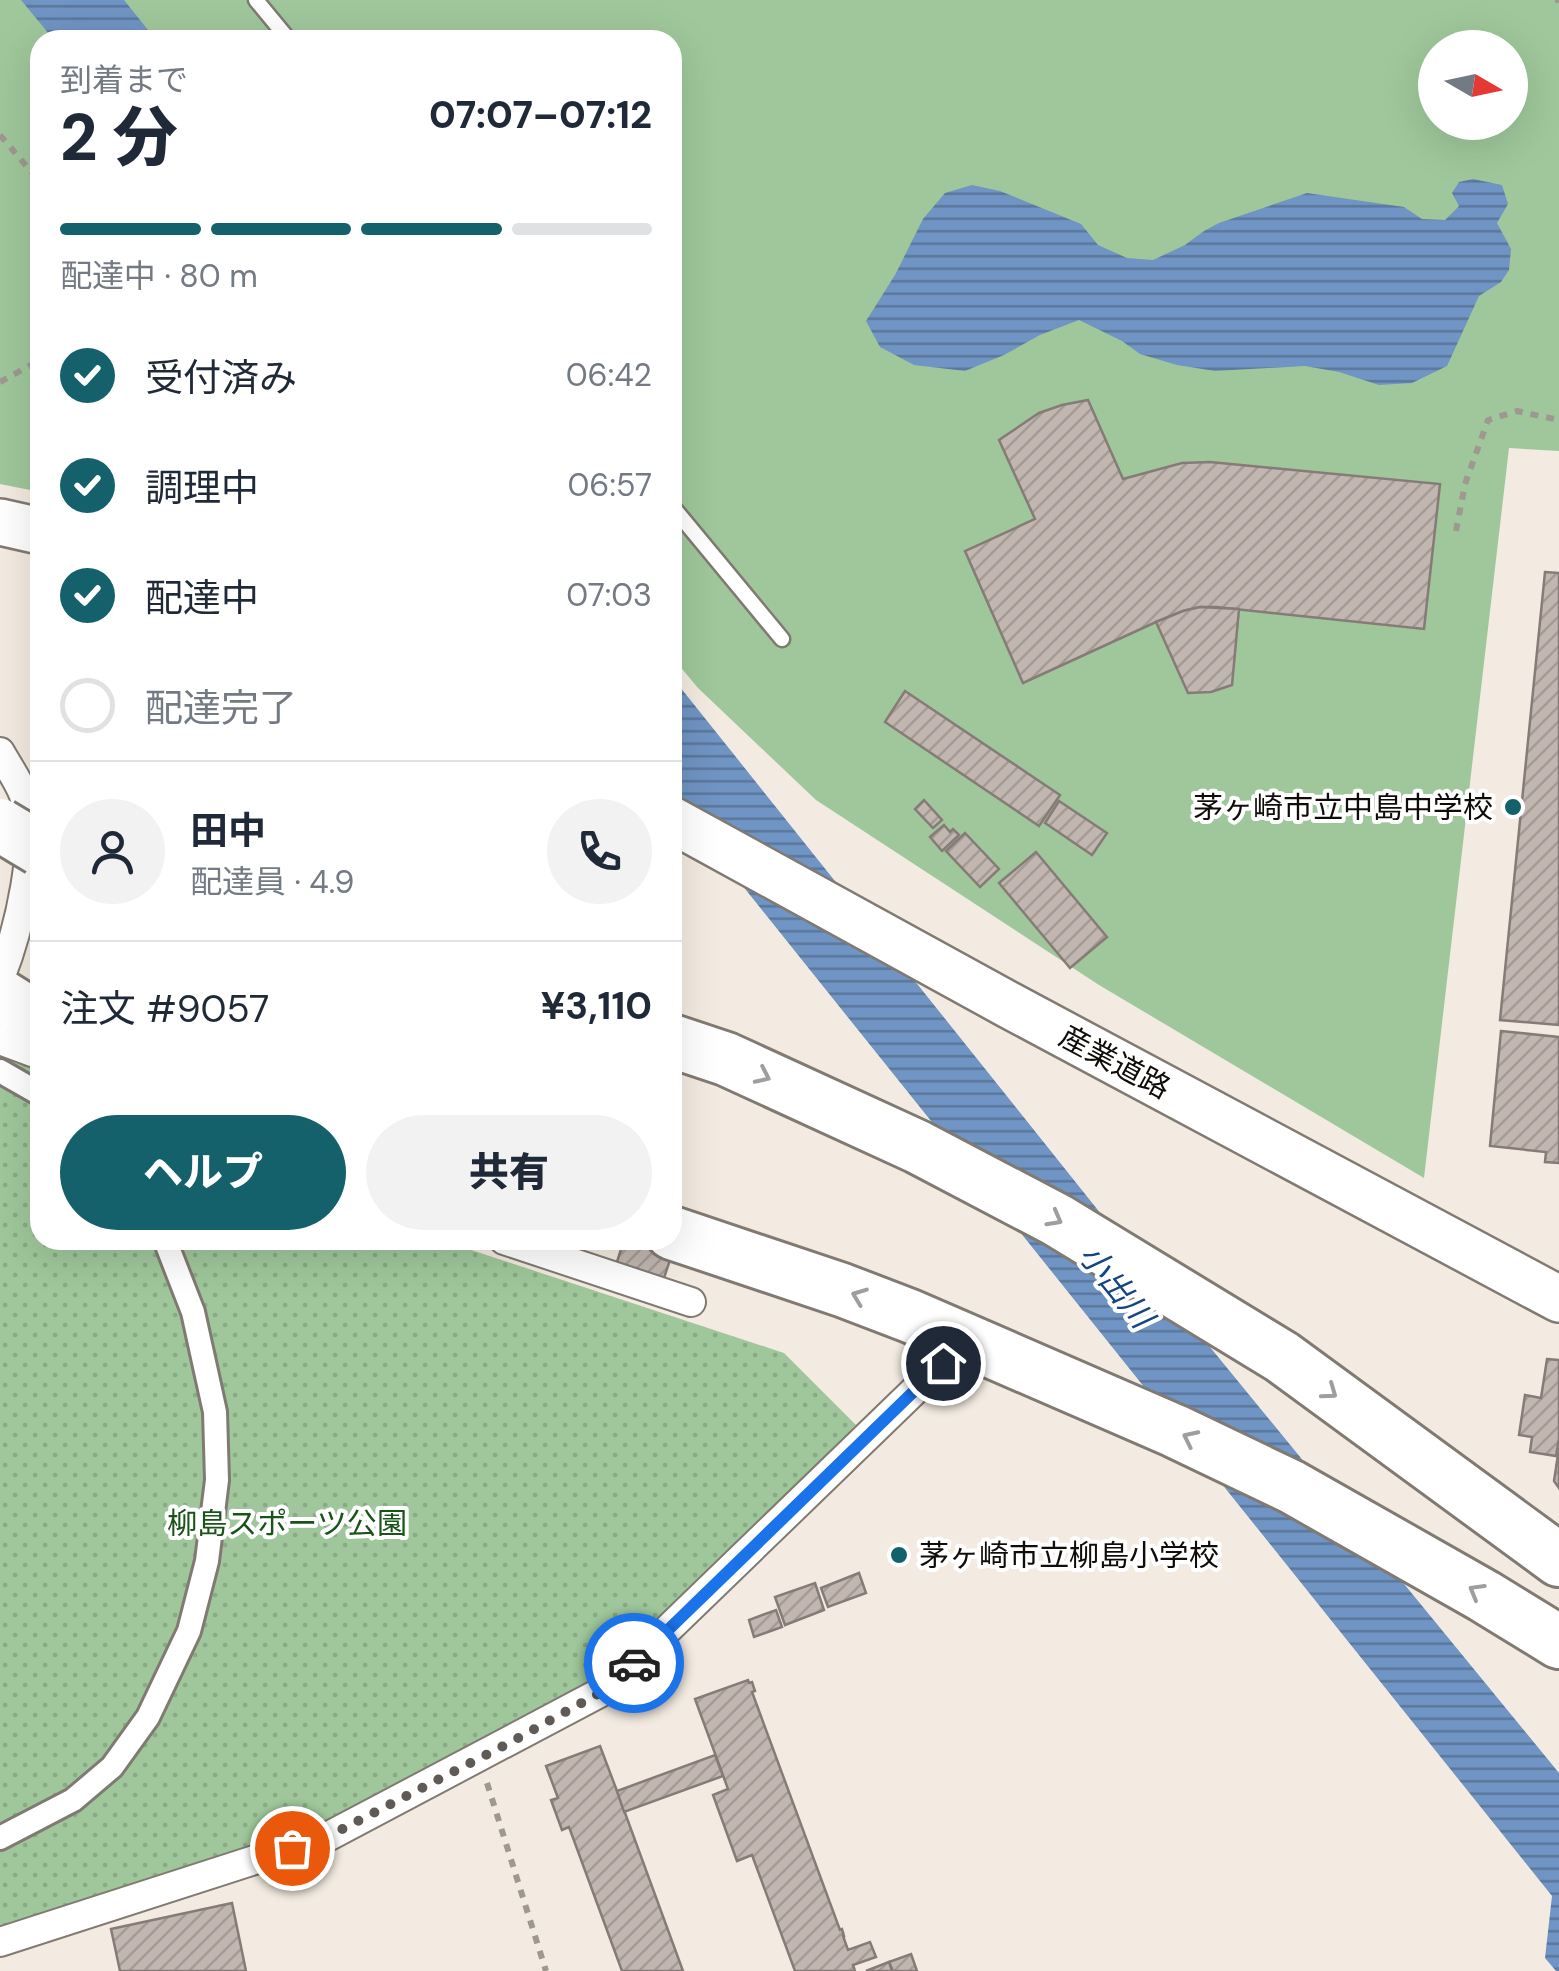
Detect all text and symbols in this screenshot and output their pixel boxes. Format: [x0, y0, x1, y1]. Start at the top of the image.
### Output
north arrow [1418, 30, 1528, 140]
map controls [1418, 30, 1528, 140]
text: 到着まで [60, 59, 188, 101]
text: 07:07–07:12 [429, 90, 652, 140]
text: 2 分 [60, 96, 178, 180]
text: 配達中 · 80 m [60, 255, 258, 297]
icon: check [60, 348, 115, 403]
text: 受付済み [145, 353, 297, 403]
text: 06:42 [566, 354, 652, 396]
icon: check [60, 458, 115, 513]
text: 調理中 [145, 463, 259, 513]
text: 06:57 [567, 464, 652, 506]
icon: check [60, 568, 115, 623]
text: 配達中 [145, 573, 259, 623]
text: 07:03 [566, 574, 652, 616]
text: 配達完了 [145, 683, 297, 733]
place label: 茅ヶ崎市立中島中学校 [1193, 788, 1493, 827]
marker: 茅ヶ崎市立中島中学校 [1502, 796, 1524, 818]
button: person [60, 799, 165, 904]
button: phone [547, 799, 652, 904]
text: 田中 [190, 806, 266, 856]
text: 配達員 · 4.9 [190, 861, 354, 903]
text: ¥3,110 [541, 981, 652, 1031]
text: 注文 #9057 [60, 984, 269, 1034]
street label: 産業道路 [1053, 1017, 1177, 1107]
one-way arrow [753, 1064, 771, 1084]
button: ヘルプ [60, 1115, 346, 1230]
button: 共有 [366, 1115, 652, 1230]
one-way arrow [1044, 1207, 1062, 1227]
water label: 小出川 [1069, 1235, 1164, 1339]
one-way arrow [851, 1287, 868, 1308]
pin [901, 1321, 986, 1406]
icon: home [916, 1336, 971, 1391]
one-way arrow [1319, 1380, 1337, 1398]
one-way arrow [1182, 1431, 1200, 1450]
park label: 柳島スポーツ公園 [167, 1504, 407, 1543]
place label: 茅ヶ崎市立柳島小学校 [919, 1536, 1219, 1575]
marker: 茅ヶ崎市立柳島小学校 [888, 1544, 910, 1566]
one-way arrow [1469, 1584, 1487, 1604]
courier [584, 1613, 684, 1713]
icon: car [607, 1636, 662, 1691]
pin [250, 1806, 335, 1891]
icon: bag [265, 1821, 320, 1876]

